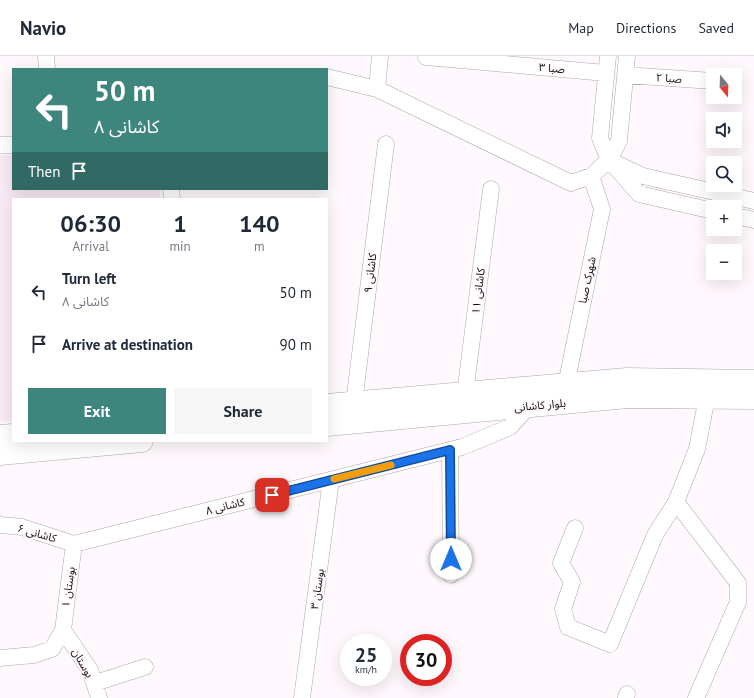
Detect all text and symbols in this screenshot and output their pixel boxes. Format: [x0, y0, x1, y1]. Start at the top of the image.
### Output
text: Navio [20, 16, 66, 40]
text: Map [568, 19, 594, 37]
text: Directions [616, 19, 676, 37]
text: Saved [698, 19, 734, 37]
street label: صبا ۳ [538, 60, 566, 76]
north arrow [706, 68, 742, 104]
map controls [706, 68, 742, 280]
street label: صبا ۲ [655, 70, 683, 86]
text: 50 m [94, 72, 155, 109]
icon: left [28, 84, 80, 136]
button: sound [706, 112, 742, 148]
text: کاشانی ۸ [94, 115, 159, 138]
button: search [706, 156, 742, 192]
icon: arrive [68, 160, 90, 182]
text: Then [28, 162, 60, 181]
button: + [706, 200, 742, 236]
text: 06:30 [60, 208, 121, 239]
text: 1 [173, 208, 187, 239]
text: 140 [239, 208, 280, 239]
text: Arrival [73, 238, 109, 255]
text: min [169, 238, 191, 255]
text: m [254, 238, 265, 255]
button: − [706, 244, 742, 280]
street label: کاشانی ۹ [361, 252, 379, 294]
street label: شهرک صبا [575, 255, 599, 305]
street label: کاشانی ۱۱ [468, 267, 488, 315]
text: Turn left [62, 269, 116, 288]
icon: left [28, 281, 50, 303]
text: 50 m [279, 283, 312, 302]
text: کاشانی ۸ [62, 293, 109, 310]
icon: arrive [28, 333, 50, 355]
text: Arrive at destination [62, 335, 193, 354]
text: 90 m [279, 335, 312, 354]
button: Exit [28, 388, 166, 434]
button: Share [174, 388, 312, 434]
street label: بلوار کاشانی [514, 396, 566, 414]
pin [255, 478, 289, 512]
icon: arrive [261, 484, 283, 506]
street label: کاشانی ۸ [204, 494, 246, 518]
street label: کاشانی ۶ [16, 521, 59, 545]
position arrow [430, 538, 472, 580]
street label: بوستان ۱ [58, 566, 78, 608]
street label: بوستان ۳ [307, 568, 327, 610]
speed limit sign: 30 [400, 634, 452, 686]
text: 25 [355, 642, 377, 668]
street label: بوستان [69, 646, 97, 680]
text: km/h [355, 663, 377, 676]

